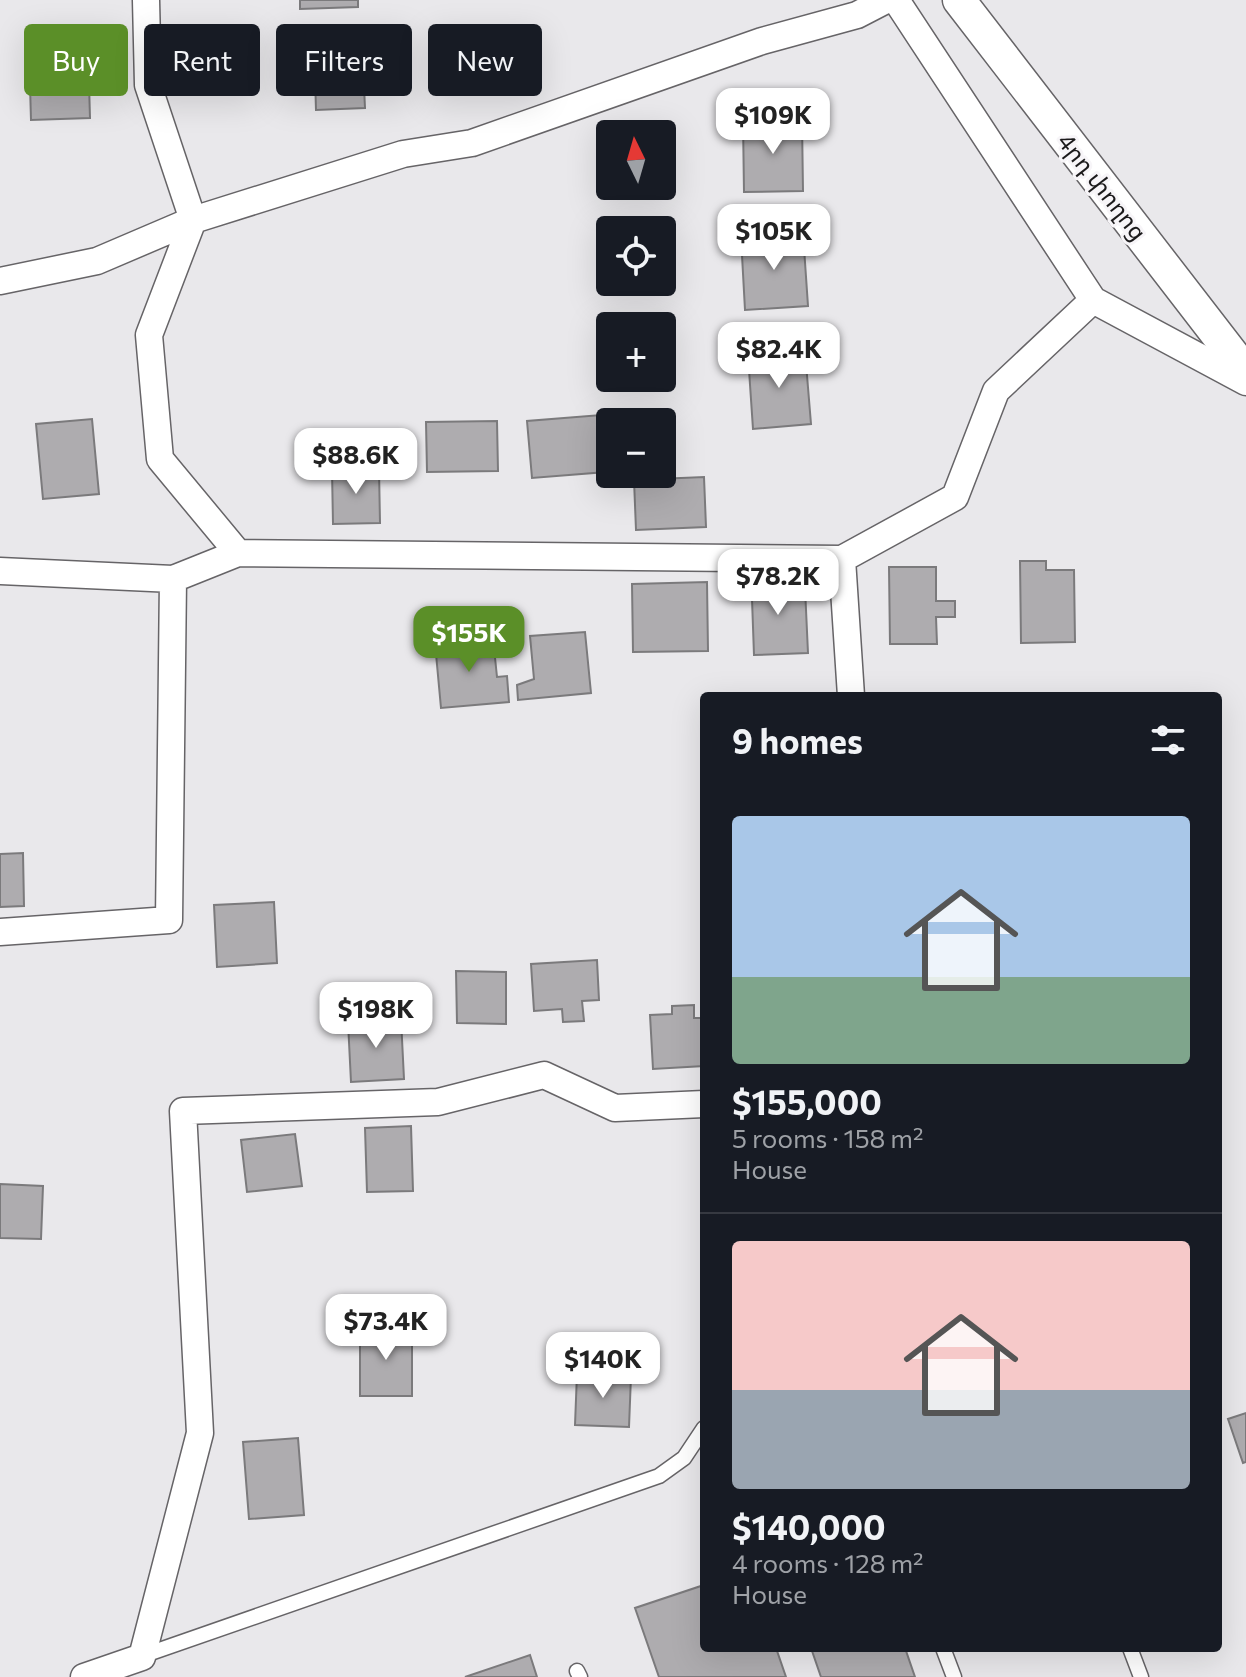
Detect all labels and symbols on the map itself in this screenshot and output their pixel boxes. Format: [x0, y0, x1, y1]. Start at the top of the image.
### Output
pin: $109K [717, 88, 829, 156]
north arrow [596, 120, 676, 200]
street label: 4րդ փողոց [1051, 127, 1154, 246]
pin: $105K [718, 204, 830, 272]
pin: $82.4K [714, 322, 844, 390]
pin: $88.6K [291, 428, 421, 496]
pin: $78.2K [713, 549, 843, 617]
pin: $155K [413, 606, 525, 674]
pin: $198K [320, 982, 432, 1050]
pin: $73.4K [321, 1294, 451, 1362]
pin: $140K [547, 1332, 659, 1400]

